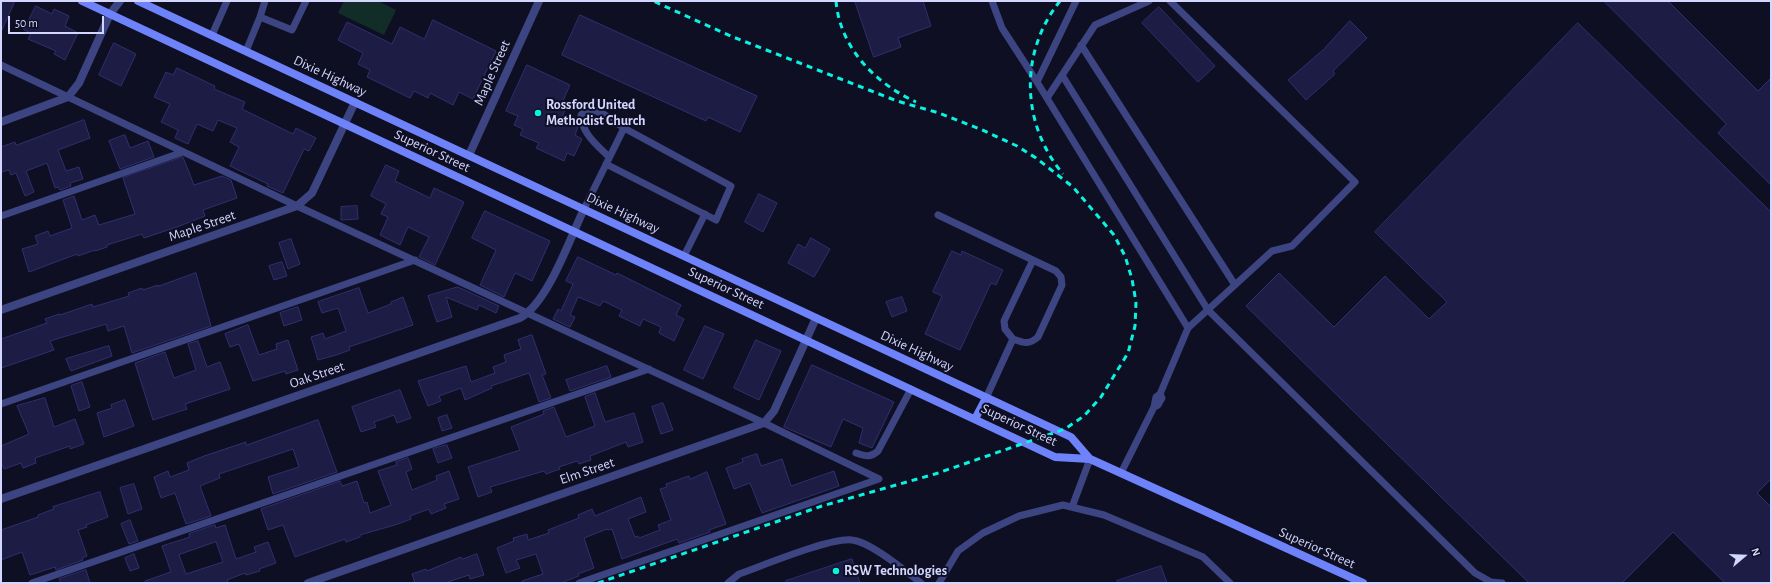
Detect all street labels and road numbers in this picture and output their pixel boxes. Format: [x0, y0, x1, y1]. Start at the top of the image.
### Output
street label: Maple Street [470, 38, 514, 108]
street label: Dixie Highway [291, 52, 369, 100]
street label: Superior Street [391, 126, 473, 176]
street label: Dixie Highway [584, 189, 662, 237]
street label: Maple Street [166, 207, 238, 245]
street label: Superior Street [685, 263, 767, 313]
street label: Dixie Highway [878, 327, 956, 375]
street label: Oak Street [287, 358, 347, 392]
street label: Superior Street [978, 400, 1060, 450]
street label: Elm Street [557, 454, 617, 488]
street label: Superior Street [1276, 524, 1358, 572]

